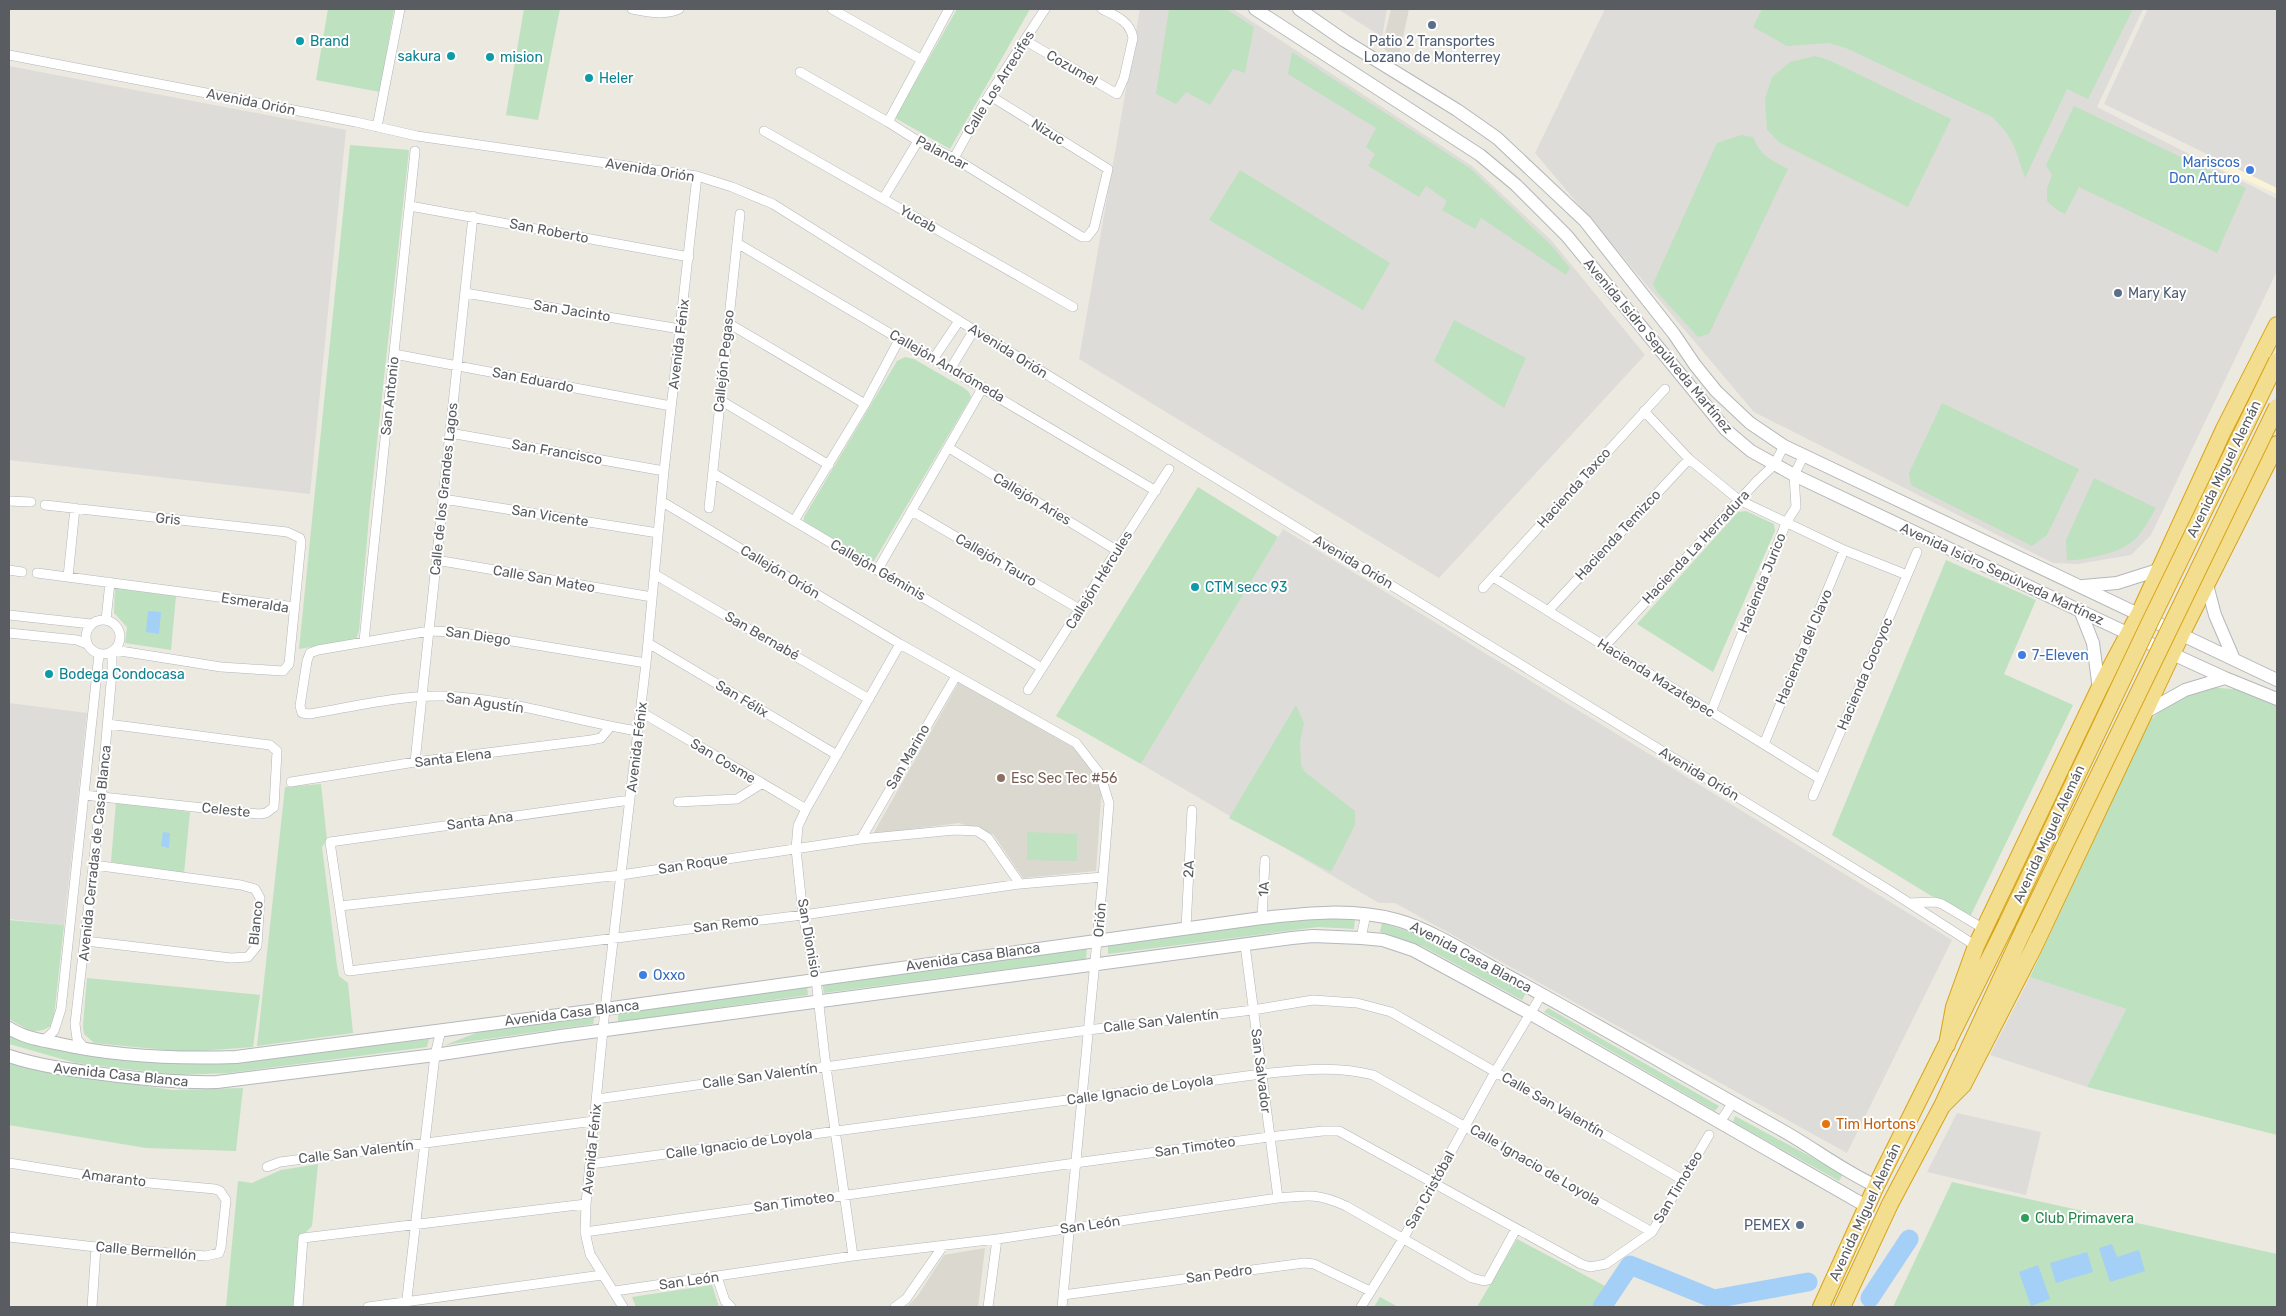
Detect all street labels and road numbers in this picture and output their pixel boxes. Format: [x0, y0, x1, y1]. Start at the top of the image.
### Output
street label: Calle Los Arrecifes [960, 28, 1038, 138]
street label: Cozumel [1043, 47, 1101, 89]
street label: Avenida Orión [205, 85, 297, 119]
street label: Nizuc [1028, 115, 1068, 149]
street label: Palancar [913, 132, 972, 174]
street label: Avenida Orión [604, 155, 696, 185]
street label: Yucab [896, 202, 940, 236]
street label: San Roberto [508, 215, 590, 247]
street label: Avenida Isidro Sepúlveda Martínez [1580, 255, 1736, 437]
street label: San Jacinto [532, 297, 612, 325]
street label: Avenida Fénix [665, 297, 693, 390]
street label: Callejón Pegaso [710, 309, 738, 413]
street label: Avenida Orión [965, 320, 1051, 382]
street label: Callejón Andrómeda [886, 326, 1008, 406]
street label: San Antonio [377, 356, 403, 436]
street label: San Eduardo [491, 364, 575, 396]
street label: Avenida Miguel Alemán [2183, 398, 2265, 540]
street label: Calle de los Grandes Lagos [426, 402, 462, 576]
street label: San Francisco [510, 436, 604, 468]
street label: Hacienda Taxco [1534, 444, 1614, 532]
street label: Callejón Aries [990, 469, 1074, 529]
street label: Hacienda Temizco [1572, 486, 1664, 584]
street label: Hacienda La Herradura [1639, 487, 1753, 607]
street label: San Vicente [510, 502, 590, 531]
street label: Gris [154, 509, 182, 529]
street label: Avenida Isidro Sepúlveda Martínez [1897, 519, 2107, 629]
street label: Callejón Hércules [1062, 528, 1136, 632]
street label: Callejón Tauro [952, 530, 1040, 590]
street label: Avenida Orión [1310, 531, 1396, 593]
street label: Hacienda Jurico [1734, 531, 1790, 635]
street label: Callejón Géminis [827, 536, 929, 604]
street label: Callejón Orión [737, 542, 823, 602]
street label: Calle San Mateo [492, 562, 596, 596]
street label: Hacienda del Clavo [1772, 587, 1836, 707]
street label: Esmeralda [220, 589, 290, 617]
street label: San Bernabé [722, 608, 802, 664]
street label: Hacienda Cocoyoc [1834, 615, 1897, 733]
street label: San Diego [444, 623, 512, 649]
street label: Hacienda Mazatepec [1594, 635, 1718, 721]
street label: San Félix [713, 677, 772, 722]
street label: San Agustín [445, 689, 525, 717]
street label: Avenida Fénix [623, 700, 651, 793]
street label: San Marino [883, 721, 933, 793]
street label: San Cosme [687, 735, 759, 787]
street label: Avenida Orión [1656, 743, 1742, 805]
street label: Avenida Cerradas de Casa Blanca [75, 744, 115, 962]
street label: Santa Elena [414, 745, 492, 771]
street label: Avenida Miguel Alemán [2009, 762, 2089, 906]
street label: Celeste [201, 799, 251, 821]
street label: Santa Ana [446, 808, 514, 834]
street label: San Roque [657, 850, 729, 878]
street label: 2A [1180, 859, 1198, 878]
street label: 1A [1255, 880, 1273, 897]
street label: San Dionisio [794, 897, 824, 979]
street label: Blanco [245, 900, 267, 946]
street label: Orión [1090, 902, 1110, 938]
street label: San Remo [692, 912, 760, 936]
street label: Avenida Casa Blanca [1407, 918, 1535, 996]
street label: Avenida Casa Blanca [905, 939, 1041, 975]
street label: Avenida Casa Blanca [504, 996, 640, 1030]
street label: Calle San Valentín [1102, 1005, 1220, 1037]
street label: San Salvador [1247, 1028, 1275, 1115]
street label: Avenida Casa Blanca [53, 1059, 189, 1091]
street label: Calle San Valentín [701, 1059, 819, 1093]
street label: Calle San Valentín [1498, 1069, 1608, 1141]
street label: Calle Ignacio de Loyola [1066, 1071, 1214, 1109]
street label: Avenida Fénix [579, 1102, 605, 1195]
street label: Calle Ignacio de Loyola [1467, 1121, 1603, 1209]
street label: Calle Ignacio de Loyola [665, 1125, 813, 1163]
street label: San Timoteo [1154, 1133, 1236, 1161]
street label: Calle San Valentín [297, 1136, 415, 1168]
street label: Avenida Miguel Alemán [1825, 1140, 1905, 1284]
street label: San Cristóbal [1402, 1148, 1458, 1232]
street label: San Timoteo [1650, 1148, 1706, 1226]
street label: Amaranto [81, 1166, 147, 1190]
street label: San Timoteo [753, 1188, 835, 1216]
street label: San León [1059, 1212, 1121, 1238]
street label: Calle Bermellón [95, 1238, 197, 1264]
street label: San Pedro [1185, 1261, 1253, 1287]
street label: San León [658, 1268, 720, 1294]

